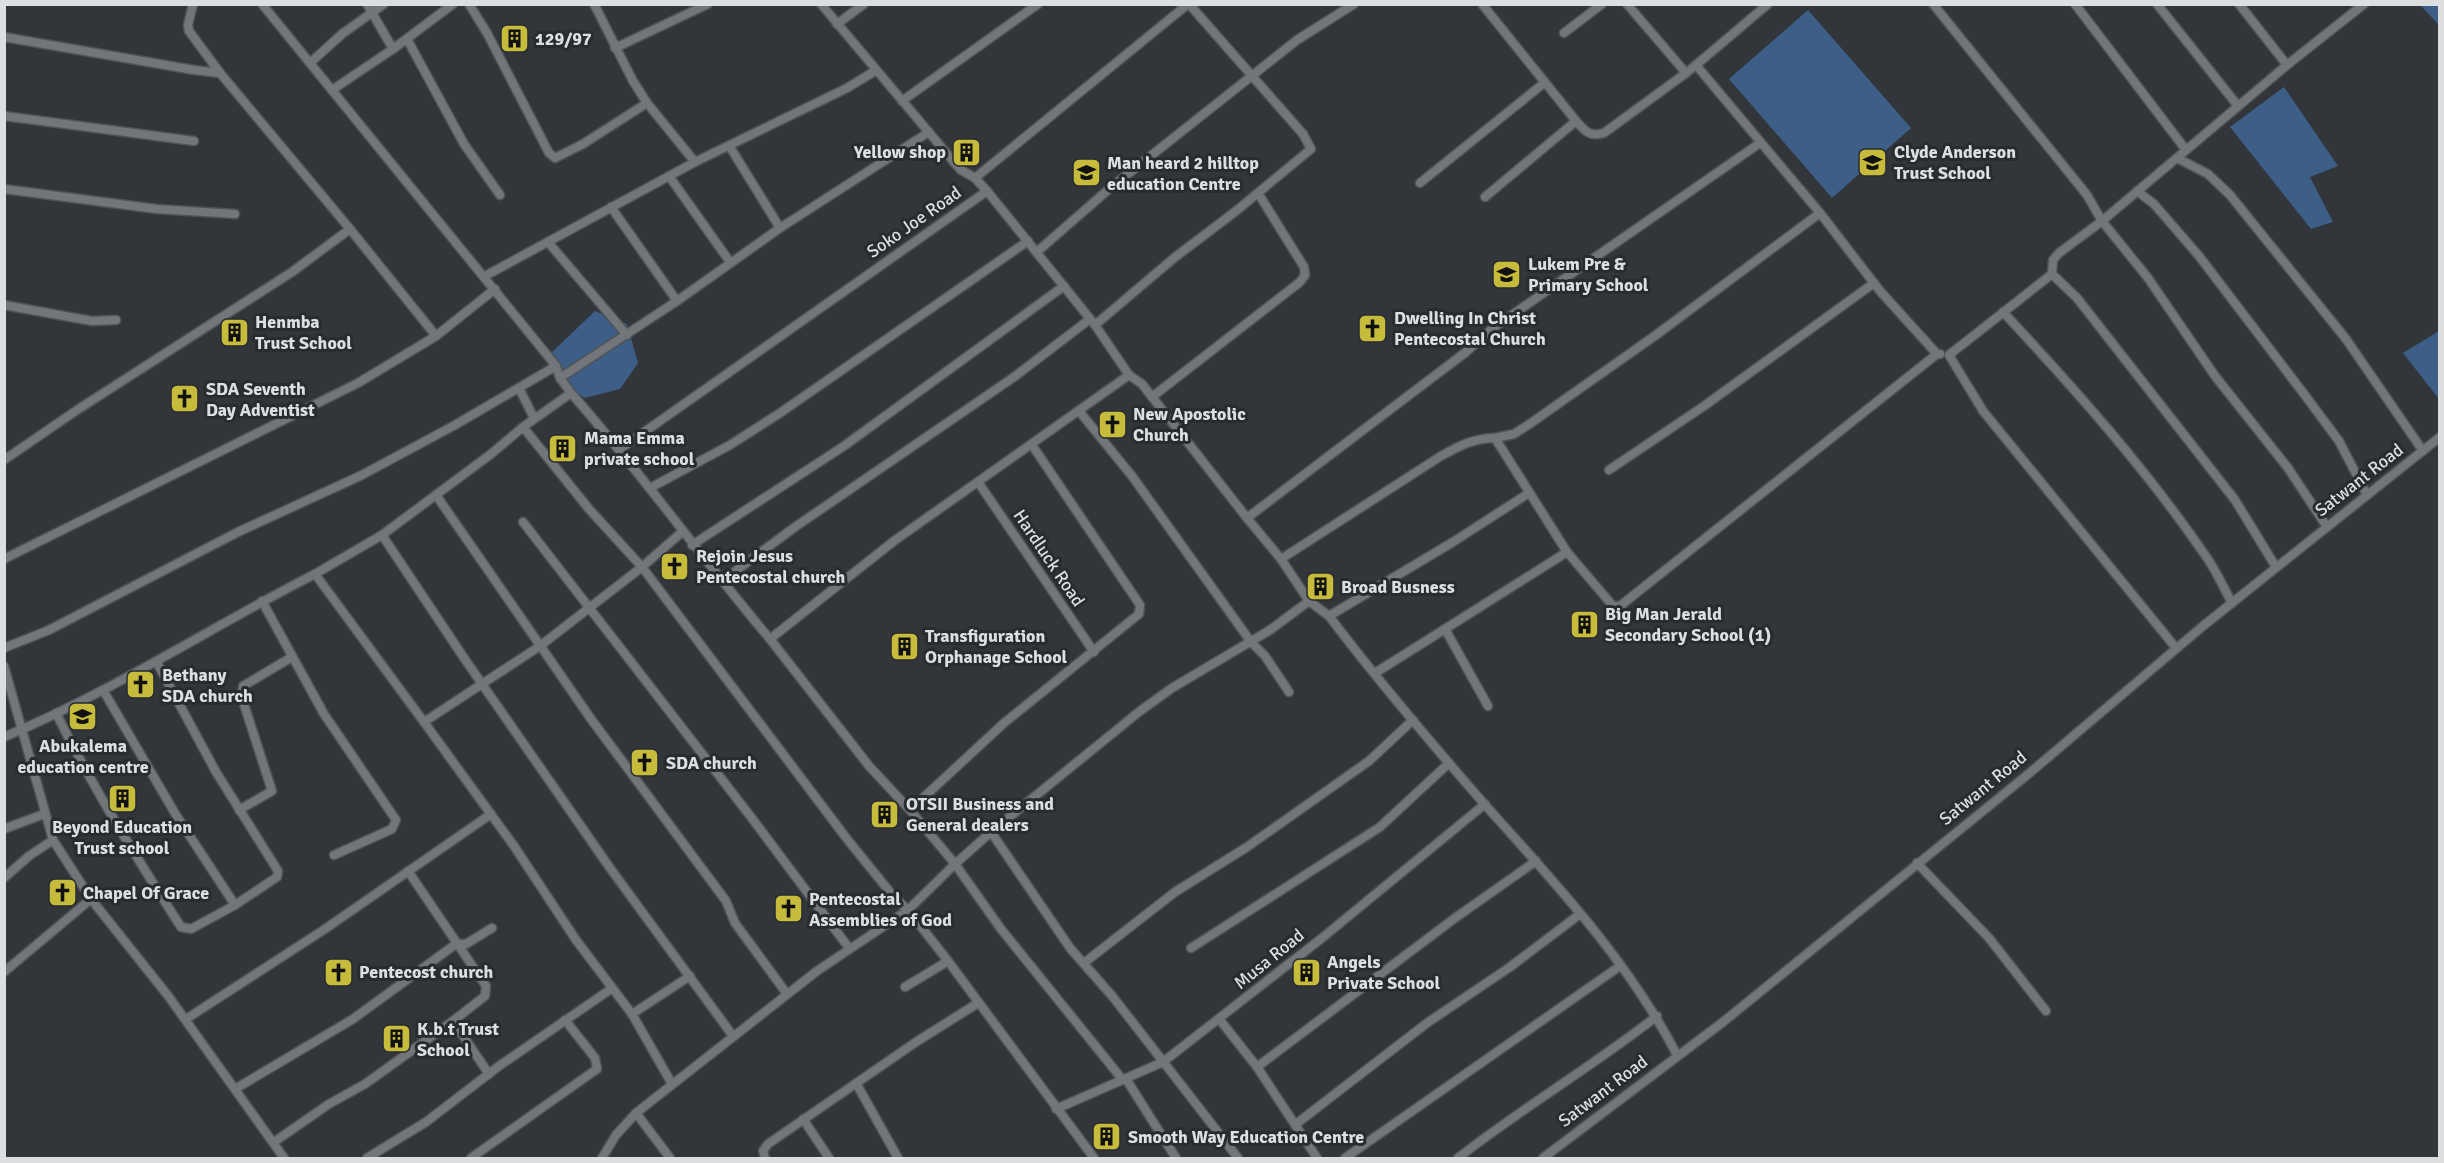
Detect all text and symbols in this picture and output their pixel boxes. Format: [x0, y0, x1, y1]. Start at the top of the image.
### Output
building icon: 129/97 [498, 23, 530, 55]
place label: 129/97 [535, 28, 592, 50]
building icon: Yellow shop [951, 136, 983, 168]
place label: Yellow shop [853, 141, 946, 163]
place label: Clyde Anderson Trust School [1894, 141, 2016, 184]
school or university icon: Clyde Anderson Trust School [1857, 146, 1889, 178]
place label: Man heard 2 hilltop education Centre [1107, 152, 1259, 195]
school or university icon: Man heard 2 hilltop education Centre [1070, 157, 1102, 189]
street label: Soko Joe Road [863, 181, 965, 263]
place label: Lukem Pre & Primary School [1528, 253, 1649, 296]
school or university icon: Lukem Pre & Primary School [1491, 258, 1523, 290]
place label: Dwelling In Christ Pentecostal Church [1394, 307, 1546, 350]
place label: Henmba Trust School [255, 311, 352, 354]
church icon: Dwelling In Christ Pentecostal Church [1357, 312, 1389, 344]
building icon: Henmba Trust School [218, 316, 250, 348]
place label: SDA Seventh Day Adventist [206, 378, 315, 421]
church icon: SDA Seventh Day Adventist [169, 383, 201, 415]
place label: New Apostolic Church [1133, 403, 1246, 446]
church icon: New Apostolic Church [1096, 408, 1128, 440]
place label: Mama Emma private school [584, 427, 695, 470]
building icon: Mama Emma private school [547, 432, 579, 464]
street label: Satwant Road [2310, 439, 2408, 521]
street label: Hardluck Road [1009, 505, 1089, 611]
place label: Rejoin Jesus Pentecostal church [696, 545, 845, 588]
church icon: Rejoin Jesus Pentecostal church [659, 550, 691, 582]
building icon: Broad Busness [1304, 571, 1336, 603]
place label: Broad Busness [1341, 576, 1455, 598]
place label: Big Man Jerald Secondary School (1) [1605, 603, 1771, 646]
building icon: Big Man Jerald Secondary School (1) [1568, 608, 1600, 640]
place label: Transfiguration Orphanage School [925, 625, 1068, 668]
building icon: Transfiguration Orphanage School [888, 630, 920, 662]
place label: Bethany SDA church [162, 664, 253, 707]
church icon: Bethany SDA church [125, 669, 157, 701]
school or university icon: Abukalema education centre [67, 701, 99, 733]
place label: Abukalema education centre [17, 735, 149, 778]
street label: Satwant Road [1935, 746, 2031, 830]
church icon: SDA church [629, 747, 661, 779]
place label: SDA church [666, 752, 757, 774]
building icon: Beyond Education Trust school [106, 782, 138, 814]
place label: OTSII Business and General dealers [906, 793, 1054, 836]
building icon: OTSII Business and General dealers [869, 798, 901, 830]
place label: Beyond Education Trust school [52, 816, 192, 859]
church icon: Chapel Of Grace [46, 877, 78, 909]
place label: Chapel Of Grace [83, 882, 209, 904]
place label: Pentecostal Assemblies of God [809, 888, 952, 931]
church icon: Pentecostal Assemblies of God [772, 893, 804, 925]
street label: Musa Road [1229, 924, 1309, 994]
place label: Angels Private School [1327, 951, 1440, 994]
church icon: Pentecost church [322, 956, 354, 988]
building icon: Angels Private School [1290, 956, 1322, 988]
place label: Pentecost church [359, 961, 494, 983]
place label: K.b.t Trust School [417, 1018, 499, 1061]
building icon: K.b.t Trust School [380, 1023, 412, 1055]
street label: Satwant Road [1554, 1050, 1652, 1132]
building icon: Smooth Way Education Centre [1091, 1121, 1123, 1153]
place label: Smooth Way Education Centre [1128, 1126, 1364, 1148]

